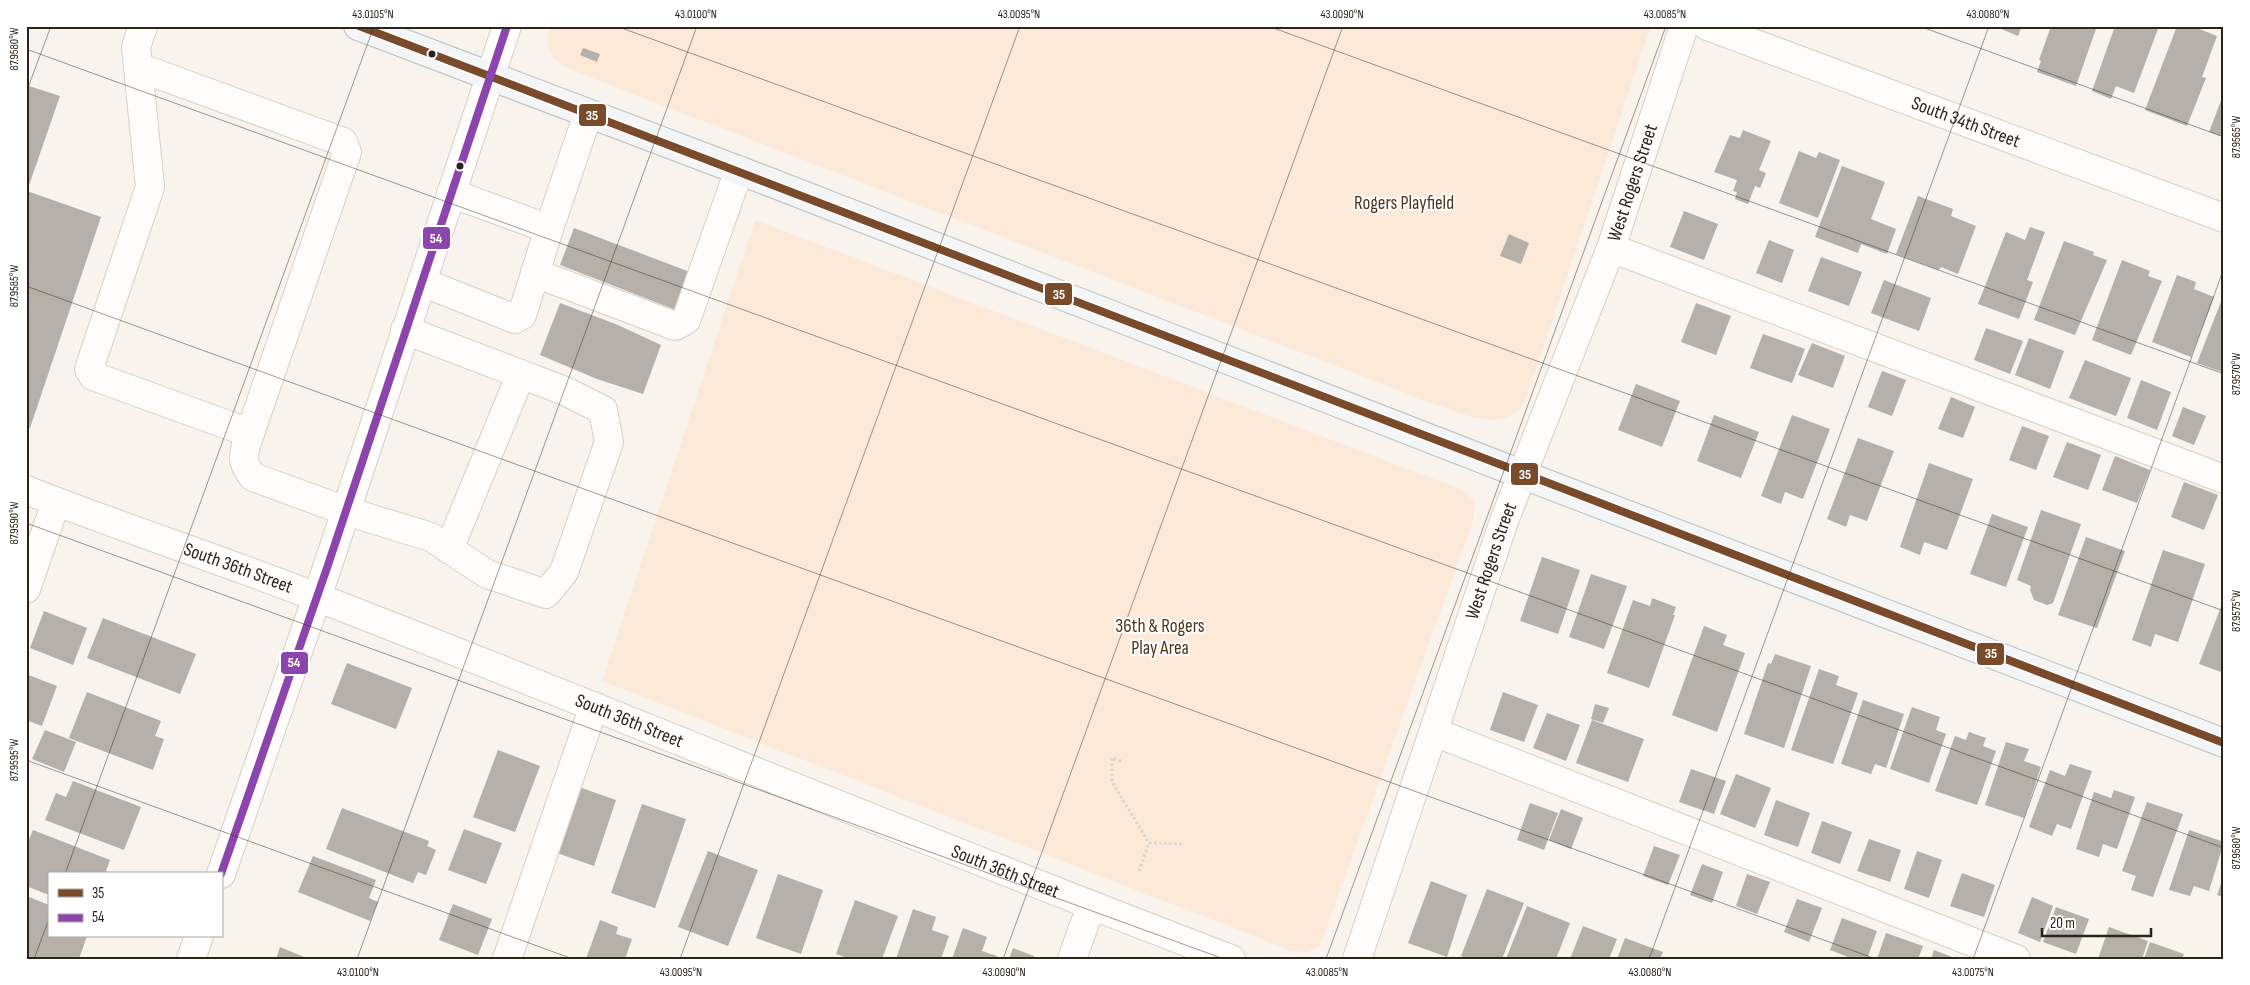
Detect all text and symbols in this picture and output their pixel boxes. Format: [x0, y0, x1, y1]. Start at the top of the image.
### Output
text: 43.0105°N [352, 7, 394, 22]
text: 43.0100°N [675, 7, 717, 22]
text: 43.0095°N [998, 7, 1040, 22]
text: 43.0090°N [1320, 7, 1364, 22]
text: 43.0085°N [1644, 7, 1686, 22]
text: 43.0080°N [1967, 7, 2009, 22]
text: 87.9580°W [7, 27, 22, 71]
unlabelled marker [427, 49, 437, 59]
street label: South 34th Street [1908, 91, 2023, 153]
line badge: 35 [578, 103, 607, 127]
text: 35 [586, 107, 598, 124]
text: 87.9565°W [2229, 116, 2244, 158]
street label: West Rogers Street [1602, 121, 1663, 244]
unlabelled marker [455, 161, 465, 171]
park label: Rogers Playfield [1354, 192, 1454, 215]
line badge: 54 [422, 226, 451, 250]
text: 54 [430, 230, 443, 247]
text: 87.9585°W [7, 265, 22, 307]
line badge: 35 [1044, 282, 1073, 306]
text: 35 [1053, 286, 1065, 303]
text: 87.9570°W [2229, 353, 2244, 395]
line badge: 35 [1510, 462, 1539, 486]
text: 35 [1519, 466, 1531, 483]
street label: West Rogers Street [1460, 499, 1522, 622]
text: 87.9590°W [7, 501, 22, 545]
street label: South 36th Street [181, 537, 296, 598]
text: 87.9575°W [2229, 590, 2244, 632]
park label: 36th & Rogers Play Area [1115, 615, 1205, 660]
line badge: 35 [1976, 642, 2005, 666]
text: 35 [1985, 645, 1997, 662]
line badge: 54 [280, 651, 309, 675]
text: 54 [288, 654, 301, 671]
street label: South 36th Street [572, 689, 687, 753]
text: 87.9595°W [7, 739, 22, 781]
text: 87.9580°W [2229, 826, 2244, 870]
street label: South 36th Street [948, 840, 1063, 903]
legend [48, 872, 222, 938]
text: 35 [92, 884, 104, 903]
scale bar [2042, 905, 2151, 937]
text: 54 [92, 908, 104, 927]
text: 20 m [2050, 914, 2075, 933]
text: 43.0100°N [337, 965, 379, 980]
text: 43.0095°N [660, 965, 702, 980]
text: 43.0090°N [982, 965, 1026, 980]
text: 43.0085°N [1306, 965, 1348, 980]
text: 43.0080°N [1629, 965, 1671, 980]
text: 43.0075°N [1952, 965, 1994, 980]

